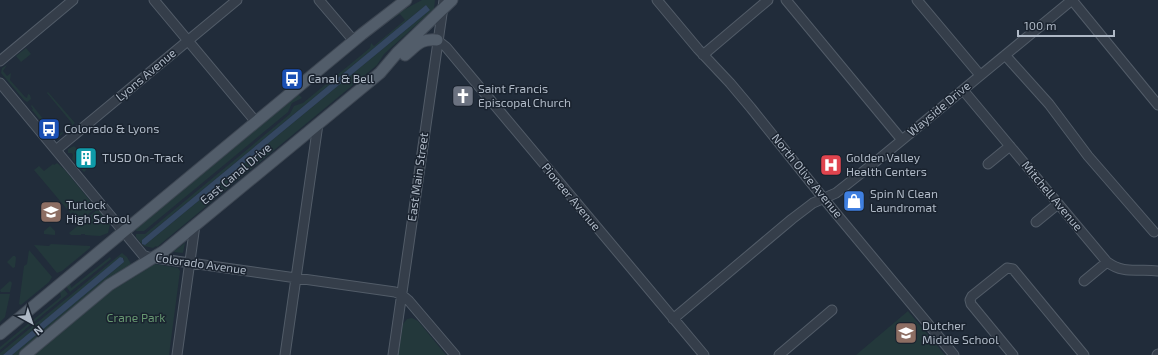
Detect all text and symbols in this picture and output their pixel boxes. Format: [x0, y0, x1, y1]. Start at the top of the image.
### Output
scale bar [1018, 12, 1114, 38]
text: 100 m [1024, 18, 1056, 32]
street label: Lyons Avenue [112, 45, 178, 103]
bus stop icon: Canal & Bell [279, 66, 305, 92]
place label: Canal & Bell [308, 71, 374, 85]
street label: Wayside Drive [904, 78, 973, 139]
place label: Saint Francis Episcopal Church [478, 81, 571, 109]
church icon: Saint Francis Episcopal Church [450, 83, 476, 109]
bus stop icon: Colorado & Lyons [36, 116, 62, 142]
place label: Colorado & Lyons [64, 121, 159, 135]
street label: North Olive Avenue [770, 130, 846, 220]
street label: East Main Street [404, 131, 430, 222]
street label: East Canal Drive [197, 140, 274, 207]
building icon: TUSD On-Track [73, 145, 99, 171]
place label: TUSD On-Track [102, 150, 183, 164]
place label: Golden Valley Health Centers [846, 150, 927, 178]
hospital icon: Golden Valley Health Centers [818, 152, 844, 178]
street label: Mitchell Avenue [1020, 158, 1086, 233]
street label: Pioneer Avenue [539, 160, 604, 233]
place label: Spin N Clean Laundromat [870, 186, 938, 214]
shop icon: Spin N Clean Laundromat [841, 188, 867, 214]
place label: Turlock High School [66, 197, 131, 225]
school or university icon: Turlock High School [38, 199, 64, 225]
street label: Colorado Avenue [155, 250, 248, 276]
north arrow [12, 303, 52, 343]
park label: Crane Park [107, 310, 165, 324]
place label: Dutcher Middle School [922, 318, 999, 346]
school or university icon: Dutcher Middle School [893, 320, 919, 346]
text: N [31, 324, 46, 339]

